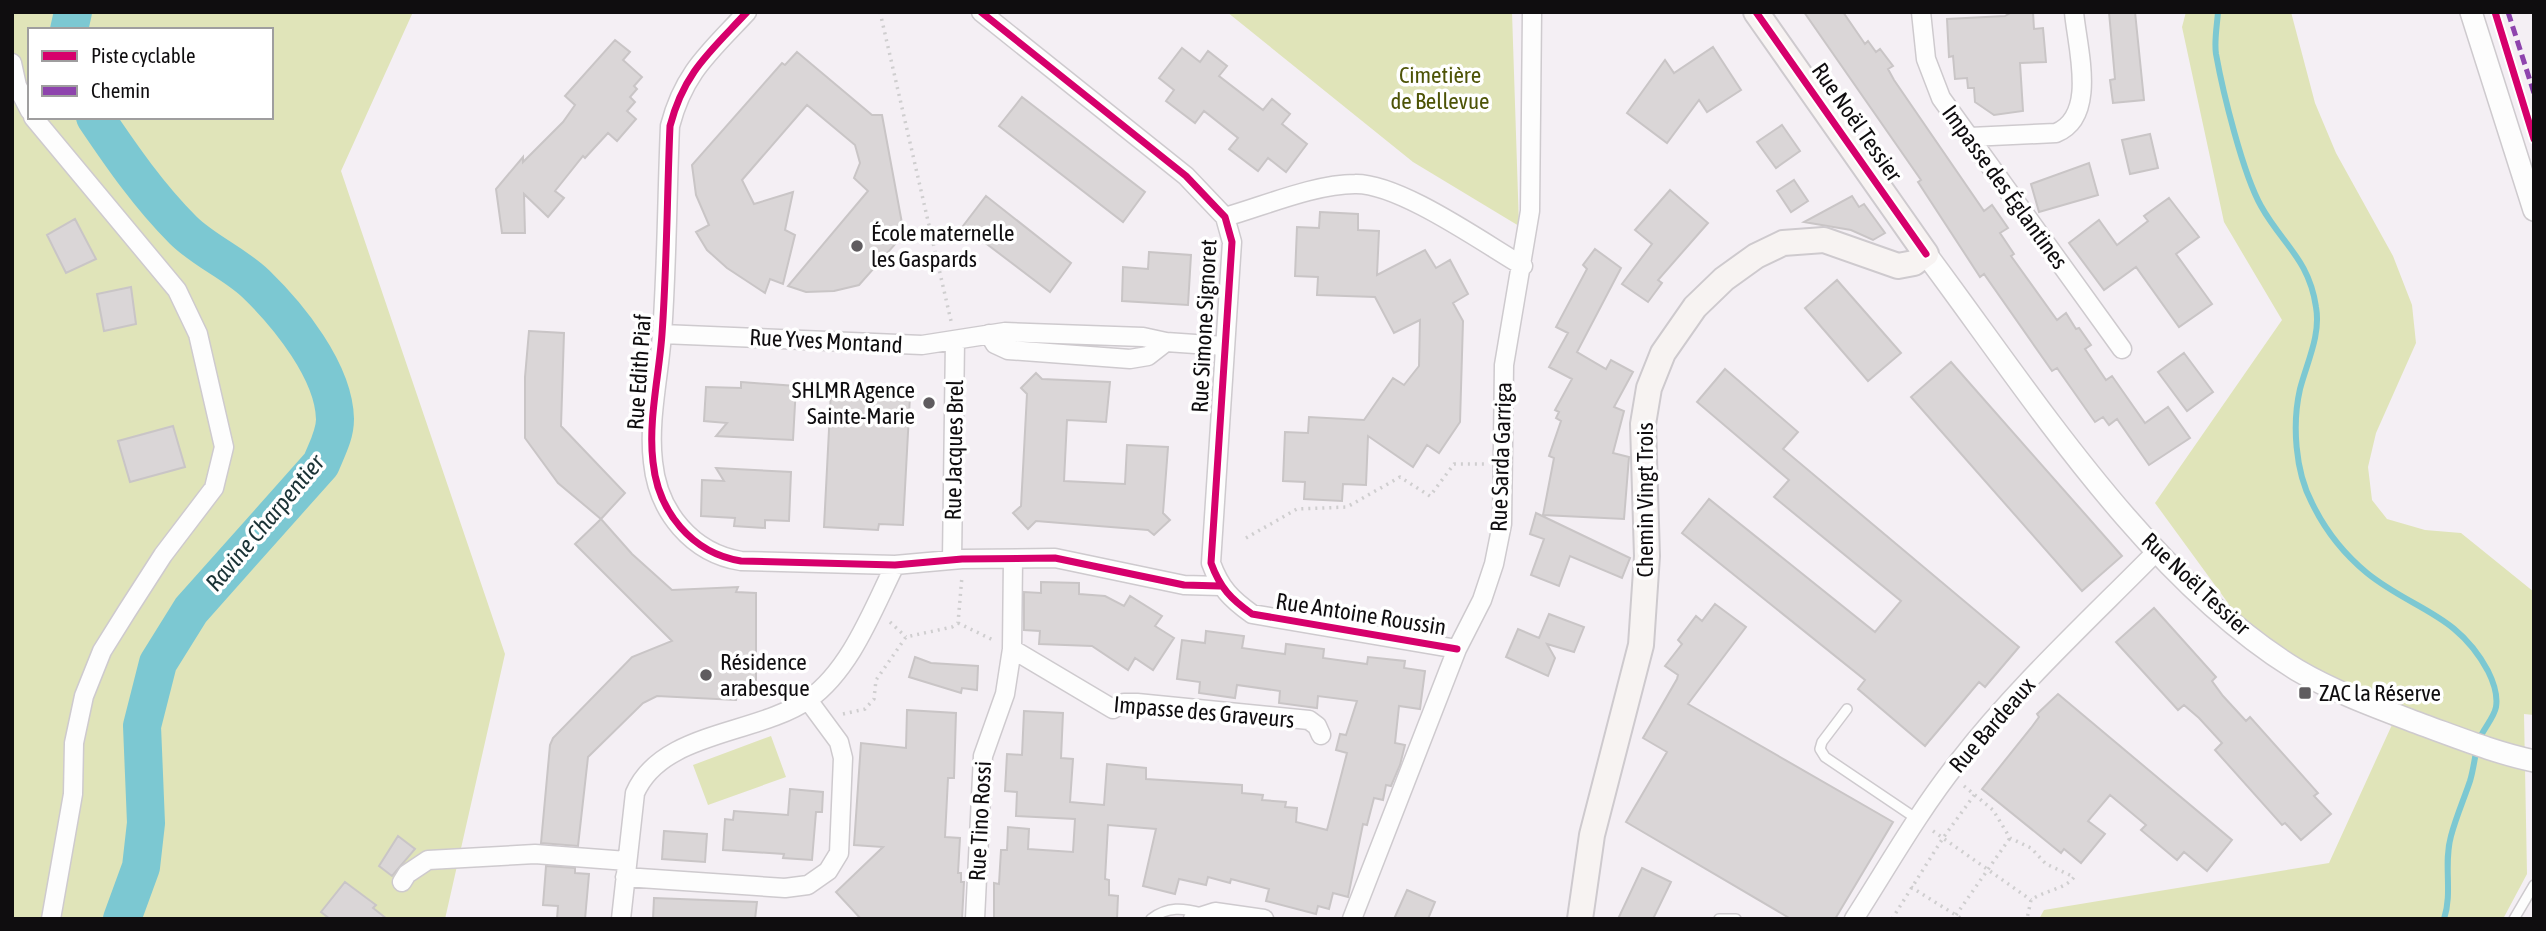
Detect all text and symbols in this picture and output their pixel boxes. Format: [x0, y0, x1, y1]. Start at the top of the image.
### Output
legend [28, 28, 273, 119]
text: Piste cyclable [91, 43, 196, 67]
street label: Rue Noël Tessier [1807, 58, 1908, 187]
park label: Cimetière de Bellevue [1390, 62, 1490, 114]
text: Chemin [91, 78, 150, 102]
street label: Impasse des Églantines [1937, 100, 2073, 274]
place label: École maternelle les Gaspards [871, 220, 1014, 272]
marker: École maternelle les Gaspards [849, 238, 865, 254]
street label: Rue Simone Signoret [1186, 238, 1222, 414]
street label: Rue Edith Piaf [622, 313, 656, 431]
street label: Rue Yves Montand [749, 324, 903, 358]
place label: SHLMR Agence Sainte-Marie [792, 377, 915, 429]
street label: Rue Jacques Brel [940, 379, 968, 521]
street label: Rue Sarda Garriga [1485, 382, 1517, 532]
marker: SHLMR Agence Sainte-Marie [921, 395, 937, 411]
street label: Chemin Vingt Trois [1632, 422, 1658, 578]
water label: Ravine Charpentier [200, 448, 330, 596]
street label: Rue Noël Tessier [2137, 527, 2256, 641]
street label: Rue Antoine Roussin [1274, 588, 1448, 640]
place label: Résidence arabesque [720, 649, 810, 701]
marker: Résidence arabesque [698, 667, 714, 683]
street label: Rue Bardeaux [1944, 672, 2040, 778]
place label: ZAC la Réserve [2319, 680, 2441, 706]
marker: ZAC la Réserve [2297, 685, 2313, 701]
street label: Impasse des Graveurs [1113, 691, 1295, 733]
street label: Rue Tino Rossi [964, 760, 996, 882]

